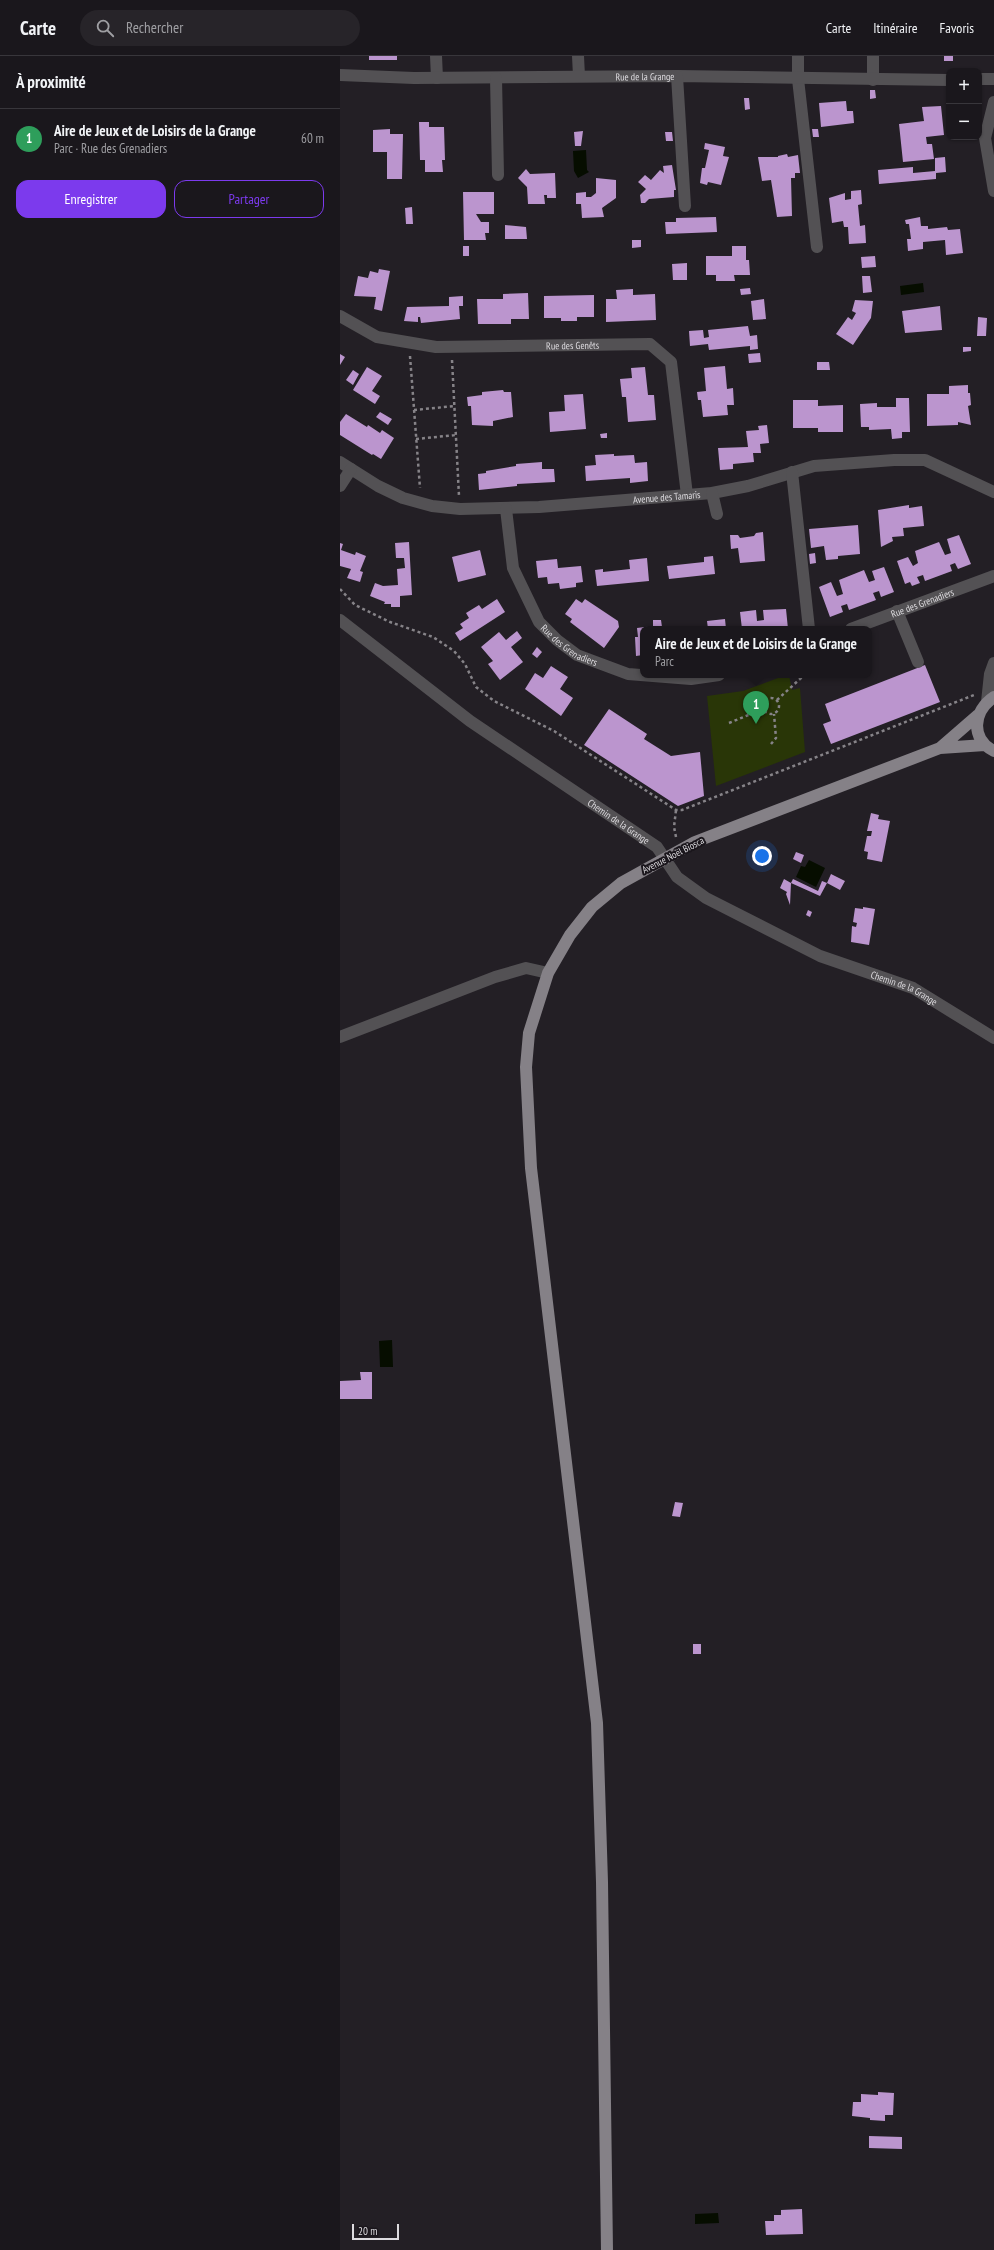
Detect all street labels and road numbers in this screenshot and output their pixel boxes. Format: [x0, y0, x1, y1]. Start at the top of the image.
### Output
street label: Rue de la Grange [615, 70, 674, 83]
street label: Rue des Genêts [546, 338, 600, 352]
street label: Avenue des Tamaris [632, 487, 701, 506]
street label: Rue des Grenadiers [889, 585, 956, 620]
street label: Rue des Grenadiers [538, 621, 600, 669]
street label: Chemin de la Grange [585, 796, 652, 847]
street label: Avenue Noël Biosca [640, 834, 706, 876]
street label: Chemin de la Grange [869, 967, 940, 1008]

